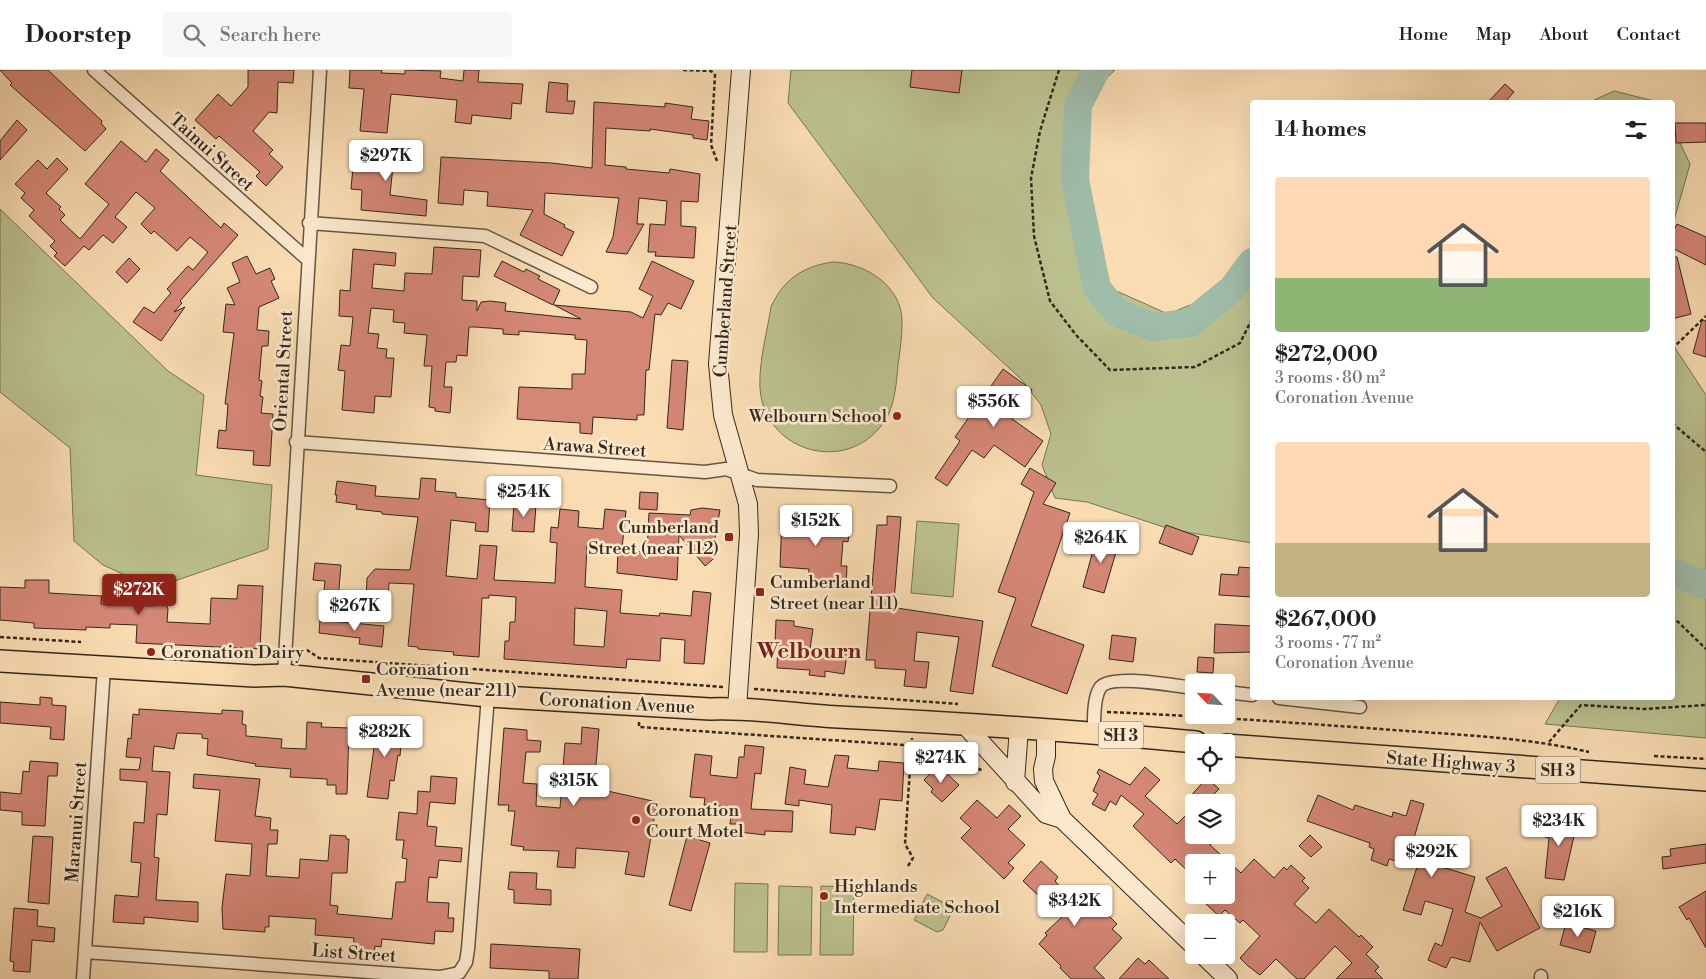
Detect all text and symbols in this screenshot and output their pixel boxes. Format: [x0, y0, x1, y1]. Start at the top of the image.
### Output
search box [162, 12, 512, 57]
text: Doorstep [25, 20, 132, 50]
icon: search [180, 21, 208, 49]
text: Search here [220, 23, 321, 47]
text: Home [1399, 23, 1448, 46]
text: Map [1476, 23, 1512, 46]
text: About [1540, 23, 1589, 46]
text: Contact [1617, 23, 1681, 46]
street label: Tainui Street [165, 108, 259, 197]
icon: filters [1622, 116, 1650, 144]
text: 14 homes [1275, 117, 1366, 143]
pin: $297K [351, 140, 421, 182]
text: $297K [360, 146, 412, 166]
icon: home [1418, 210, 1508, 300]
street label: Cumberland Street [709, 223, 742, 378]
street label: Oriental Street [269, 309, 298, 432]
text: $272,000 [1275, 342, 1378, 368]
text: 3 rooms · 80 m² [1275, 368, 1385, 388]
pin: $556K [959, 386, 1029, 428]
text: Coronation Avenue [1275, 388, 1414, 408]
text: $556K [968, 392, 1020, 412]
place label: Welbourn School [748, 405, 888, 428]
marker: Welbourn School [891, 410, 903, 422]
street label: Arawa Street [542, 432, 648, 463]
icon: home [1418, 475, 1508, 565]
pin: $254K [489, 476, 559, 518]
text: $254K [497, 482, 551, 502]
pin: $152K [781, 504, 851, 547]
text: $152K [791, 511, 841, 531]
place label: Cumberland Street (near 112) [588, 516, 720, 560]
pin: $264K [1066, 522, 1136, 564]
text: $264K [1074, 528, 1128, 548]
marker: Cumberland Street (near 112) [723, 531, 735, 543]
place label: Cumberland Street (near 111) [770, 571, 899, 615]
pin: $272K [104, 574, 174, 616]
text: $272K [113, 580, 165, 600]
marker: Cumberland Street (near 111) [754, 586, 766, 598]
pin: $267K [320, 590, 390, 632]
text: $267K [329, 596, 381, 616]
text: $267,000 [1275, 607, 1376, 633]
text: 3 rooms · 77 m² [1275, 633, 1381, 653]
district label: Welbourn [756, 638, 862, 665]
place label: Coronation Dairy [161, 641, 304, 664]
marker: Coronation Dairy [145, 646, 157, 658]
text: Coronation Avenue [1275, 653, 1414, 673]
place label: Coronation Avenue (near 211) [375, 658, 517, 702]
marker: Coronation Avenue (near 211) [360, 673, 372, 685]
north arrow [1185, 674, 1235, 724]
map controls [1185, 674, 1235, 964]
street label: Coronation Avenue [538, 688, 696, 719]
pin: $282K [350, 716, 420, 758]
text: $282K [359, 722, 411, 742]
road number: SH 3 [1098, 722, 1144, 748]
button: locate [1185, 734, 1235, 784]
pin: $274K [906, 742, 976, 784]
street label: State Highway 3 [1386, 747, 1516, 778]
text: $274K [915, 748, 967, 768]
road number: SH 3 [1536, 756, 1580, 784]
street label: Maranui Street [61, 760, 92, 883]
pin: $315K [539, 764, 609, 807]
text: $315K [549, 771, 599, 791]
button: layers [1185, 794, 1235, 844]
place label: Coronation Court Motel [646, 799, 744, 843]
pin: $234K [1524, 804, 1594, 847]
text: $234K [1532, 811, 1586, 831]
marker: Coronation Court Motel [630, 814, 642, 826]
pin: $292K [1397, 836, 1467, 878]
text: $292K [1406, 842, 1458, 862]
button: + [1185, 854, 1235, 904]
place label: Highlands Intermediate School [834, 875, 1000, 919]
pin: $342K [1040, 884, 1110, 927]
marker: Highlands Intermediate School [818, 890, 830, 902]
text: $342K [1048, 891, 1102, 911]
pin: $216K [1543, 896, 1613, 938]
text: $216K [1553, 902, 1603, 922]
button: − [1185, 914, 1235, 964]
street label: List Street [311, 939, 398, 968]

